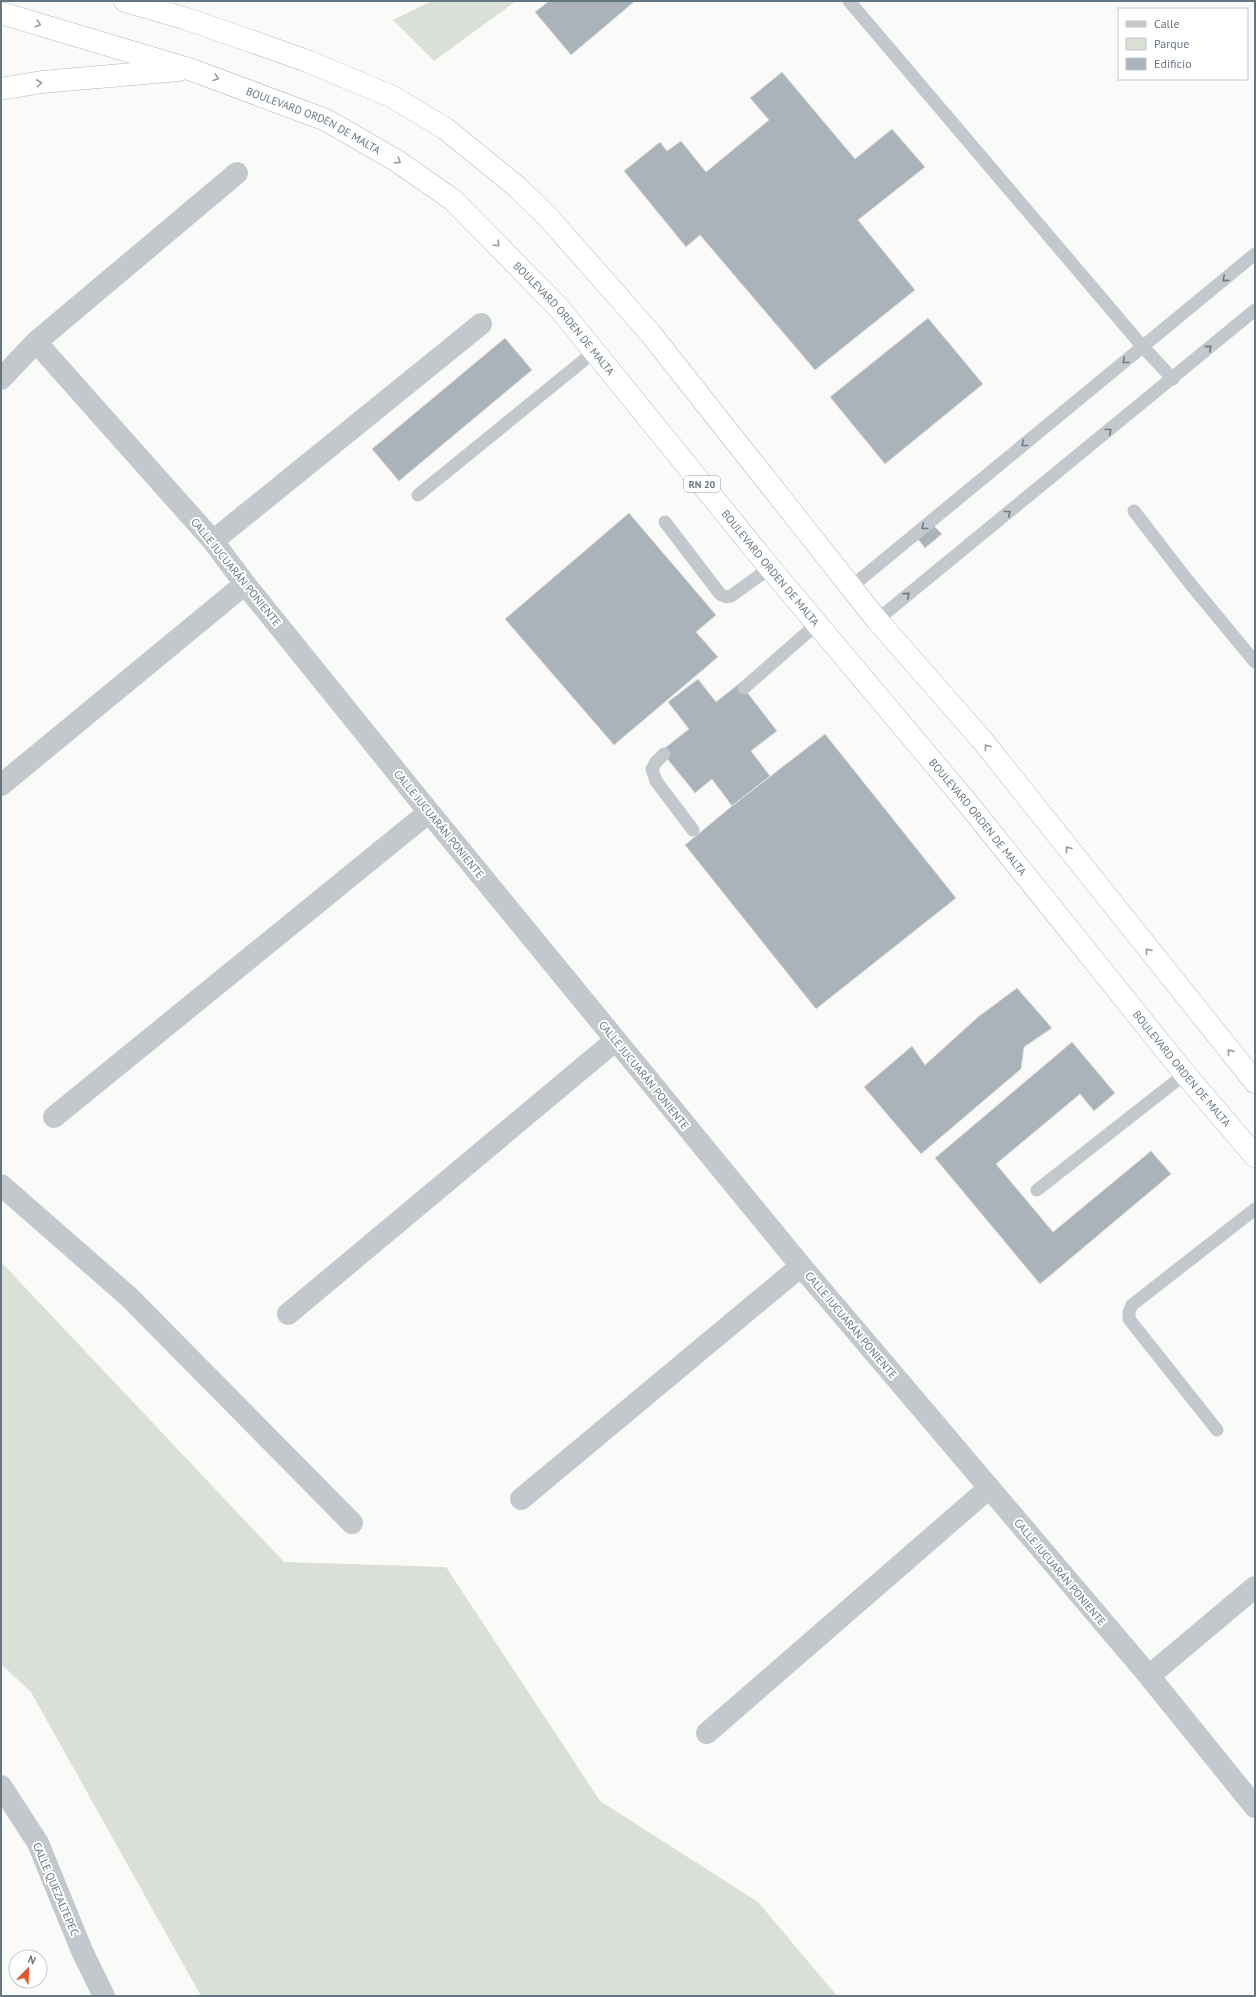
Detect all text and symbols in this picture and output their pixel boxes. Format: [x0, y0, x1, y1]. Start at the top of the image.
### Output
legend [1118, 8, 1248, 80]
text: Calle [1154, 16, 1180, 31]
one-way arrow [35, 19, 42, 28]
text: Parque [1154, 36, 1189, 51]
text: Edificio [1154, 56, 1192, 71]
one-way arrow [213, 74, 220, 82]
one-way arrow [36, 79, 43, 88]
street label: BOULEVARD ORDEN DE MALTA [244, 84, 384, 157]
one-way arrow [393, 157, 400, 164]
one-way arrow [492, 239, 500, 247]
street label: BOULEVARD ORDEN DE MALTA [510, 259, 618, 378]
one-way arrow [1222, 274, 1230, 281]
one-way arrow [1205, 346, 1212, 353]
one-way arrow [1122, 357, 1129, 364]
one-way arrow [1104, 428, 1111, 435]
one-way arrow [1022, 439, 1029, 446]
road number: RN 20 [684, 476, 720, 492]
street label: BOULEVARD ORDEN DE MALTA [719, 507, 823, 629]
one-way arrow [1003, 510, 1011, 517]
street label: CALLE JUCUARÁN PONIENTE [188, 515, 284, 629]
one-way arrow [922, 522, 929, 529]
one-way arrow [903, 593, 910, 600]
one-way arrow [985, 744, 992, 751]
street label: BOULEVARD ORDEN DE MALTA [926, 756, 1030, 878]
street label: CALLE JUCUARÁN PONIENTE [391, 767, 487, 881]
one-way arrow [1065, 846, 1072, 853]
one-way arrow [1146, 948, 1153, 955]
street label: BOULEVARD ORDEN DE MALTA [1130, 1008, 1234, 1130]
street label: CALLE JUCUARÁN PONIENTE [596, 1018, 692, 1132]
one-way arrow [1228, 1049, 1235, 1056]
street label: CALLE JUCUARÁN PONIENTE [802, 1269, 900, 1381]
street label: CALLE JUCUARÁN PONIENTE [1011, 1516, 1109, 1628]
street label: CALLE QUEZALTEPEC [30, 1840, 82, 1938]
north arrow [8, 1949, 48, 1989]
text: N [26, 1952, 38, 1968]

